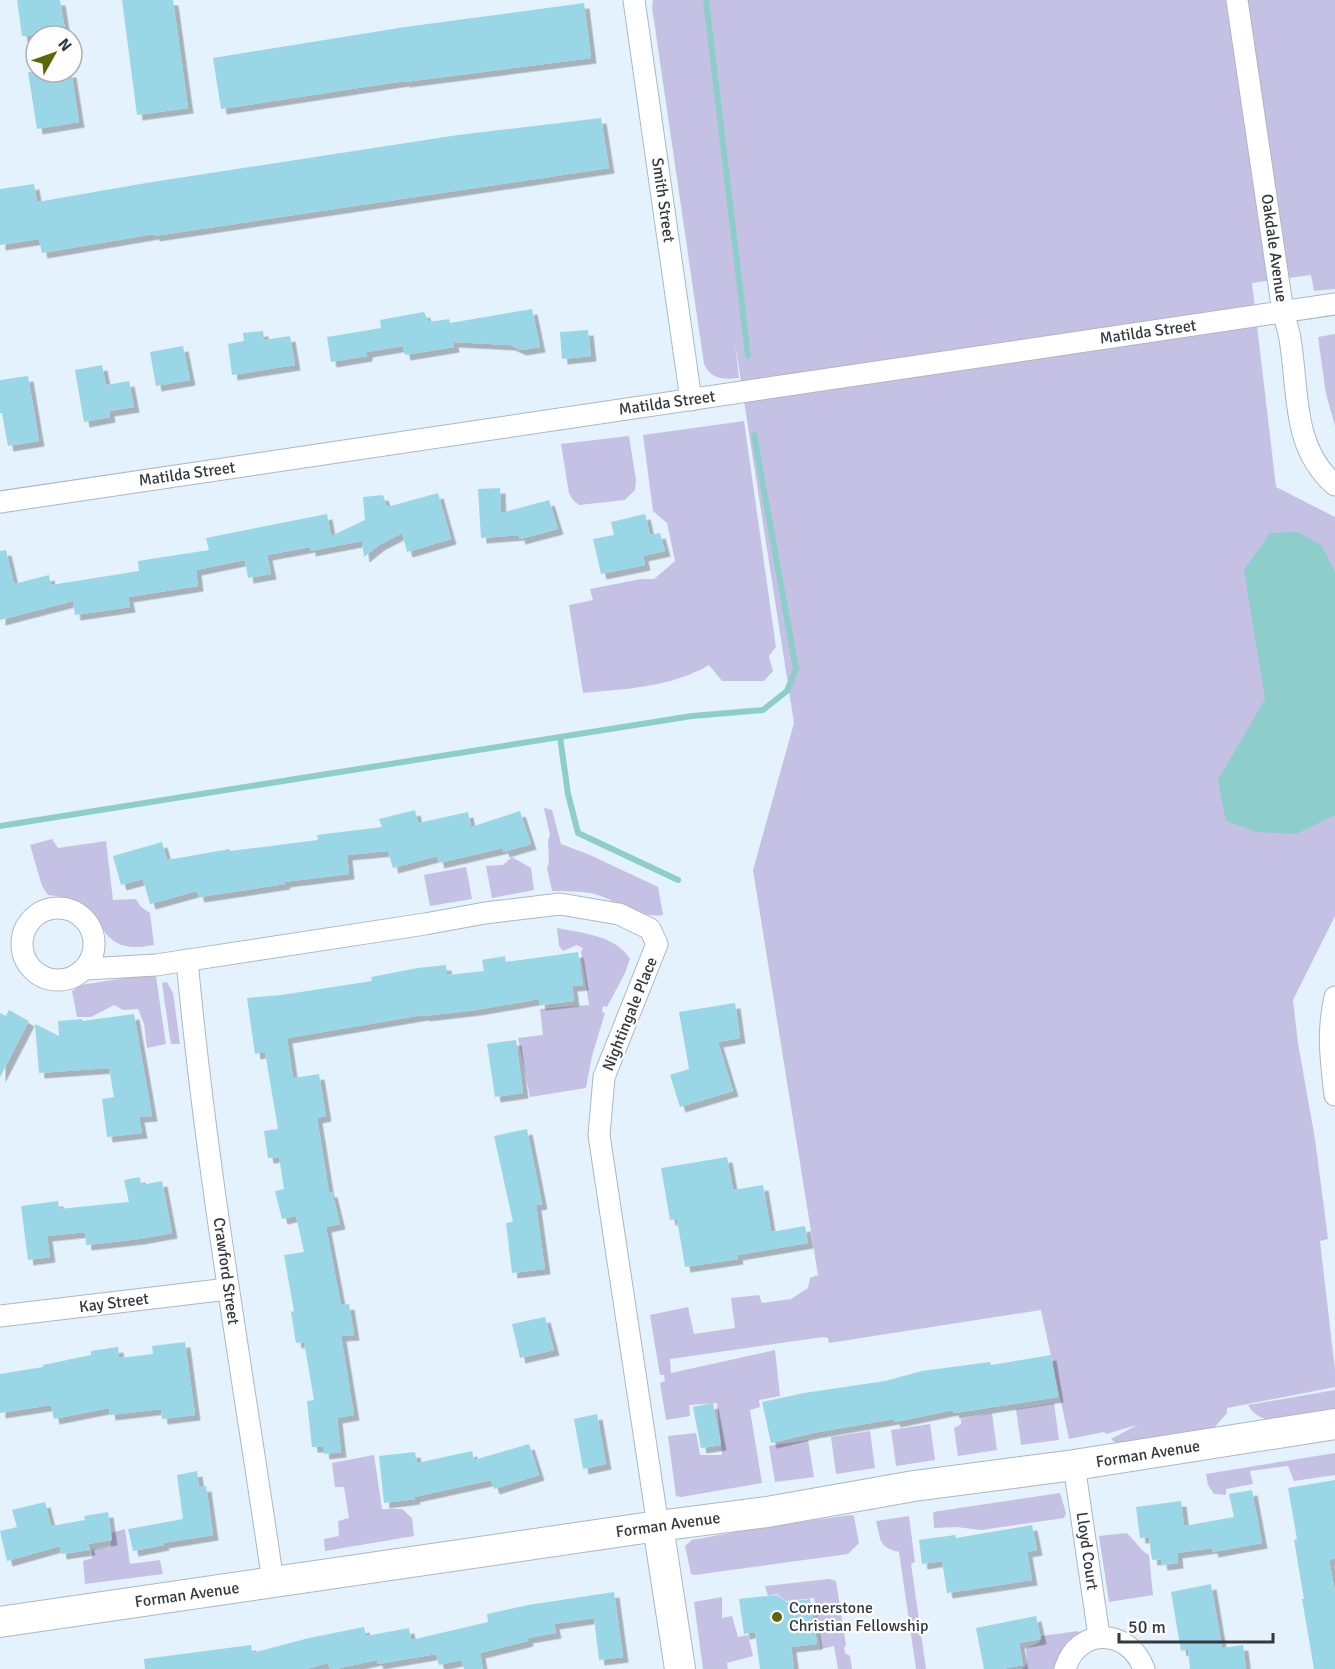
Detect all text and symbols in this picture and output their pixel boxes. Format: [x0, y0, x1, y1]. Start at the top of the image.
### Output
north arrow [24, 24, 84, 84]
text: N [53, 34, 76, 56]
street label: Smith Street [647, 156, 679, 244]
street label: Oakdale Avenue [1257, 193, 1291, 303]
street label: Matilda Street [1098, 315, 1198, 349]
street label: Matilda Street [617, 386, 717, 420]
street label: Matilda Street [137, 457, 237, 491]
street label: Nightingale Place [598, 954, 662, 1074]
street label: Crawford Street [209, 1216, 243, 1326]
street label: Kay Street [78, 1289, 150, 1317]
street label: Forman Avenue [1094, 1436, 1202, 1472]
street label: Forman Avenue [614, 1508, 722, 1542]
street label: Lloyd Court [1072, 1511, 1102, 1592]
street label: Forman Avenue [133, 1578, 241, 1612]
place label: Cornerstone Christian Fellowship [789, 1598, 929, 1636]
scale bar [1119, 1606, 1274, 1644]
marker: Cornerstone Christian Fellowship [770, 1610, 784, 1624]
text: 50 m [1128, 1616, 1166, 1638]

